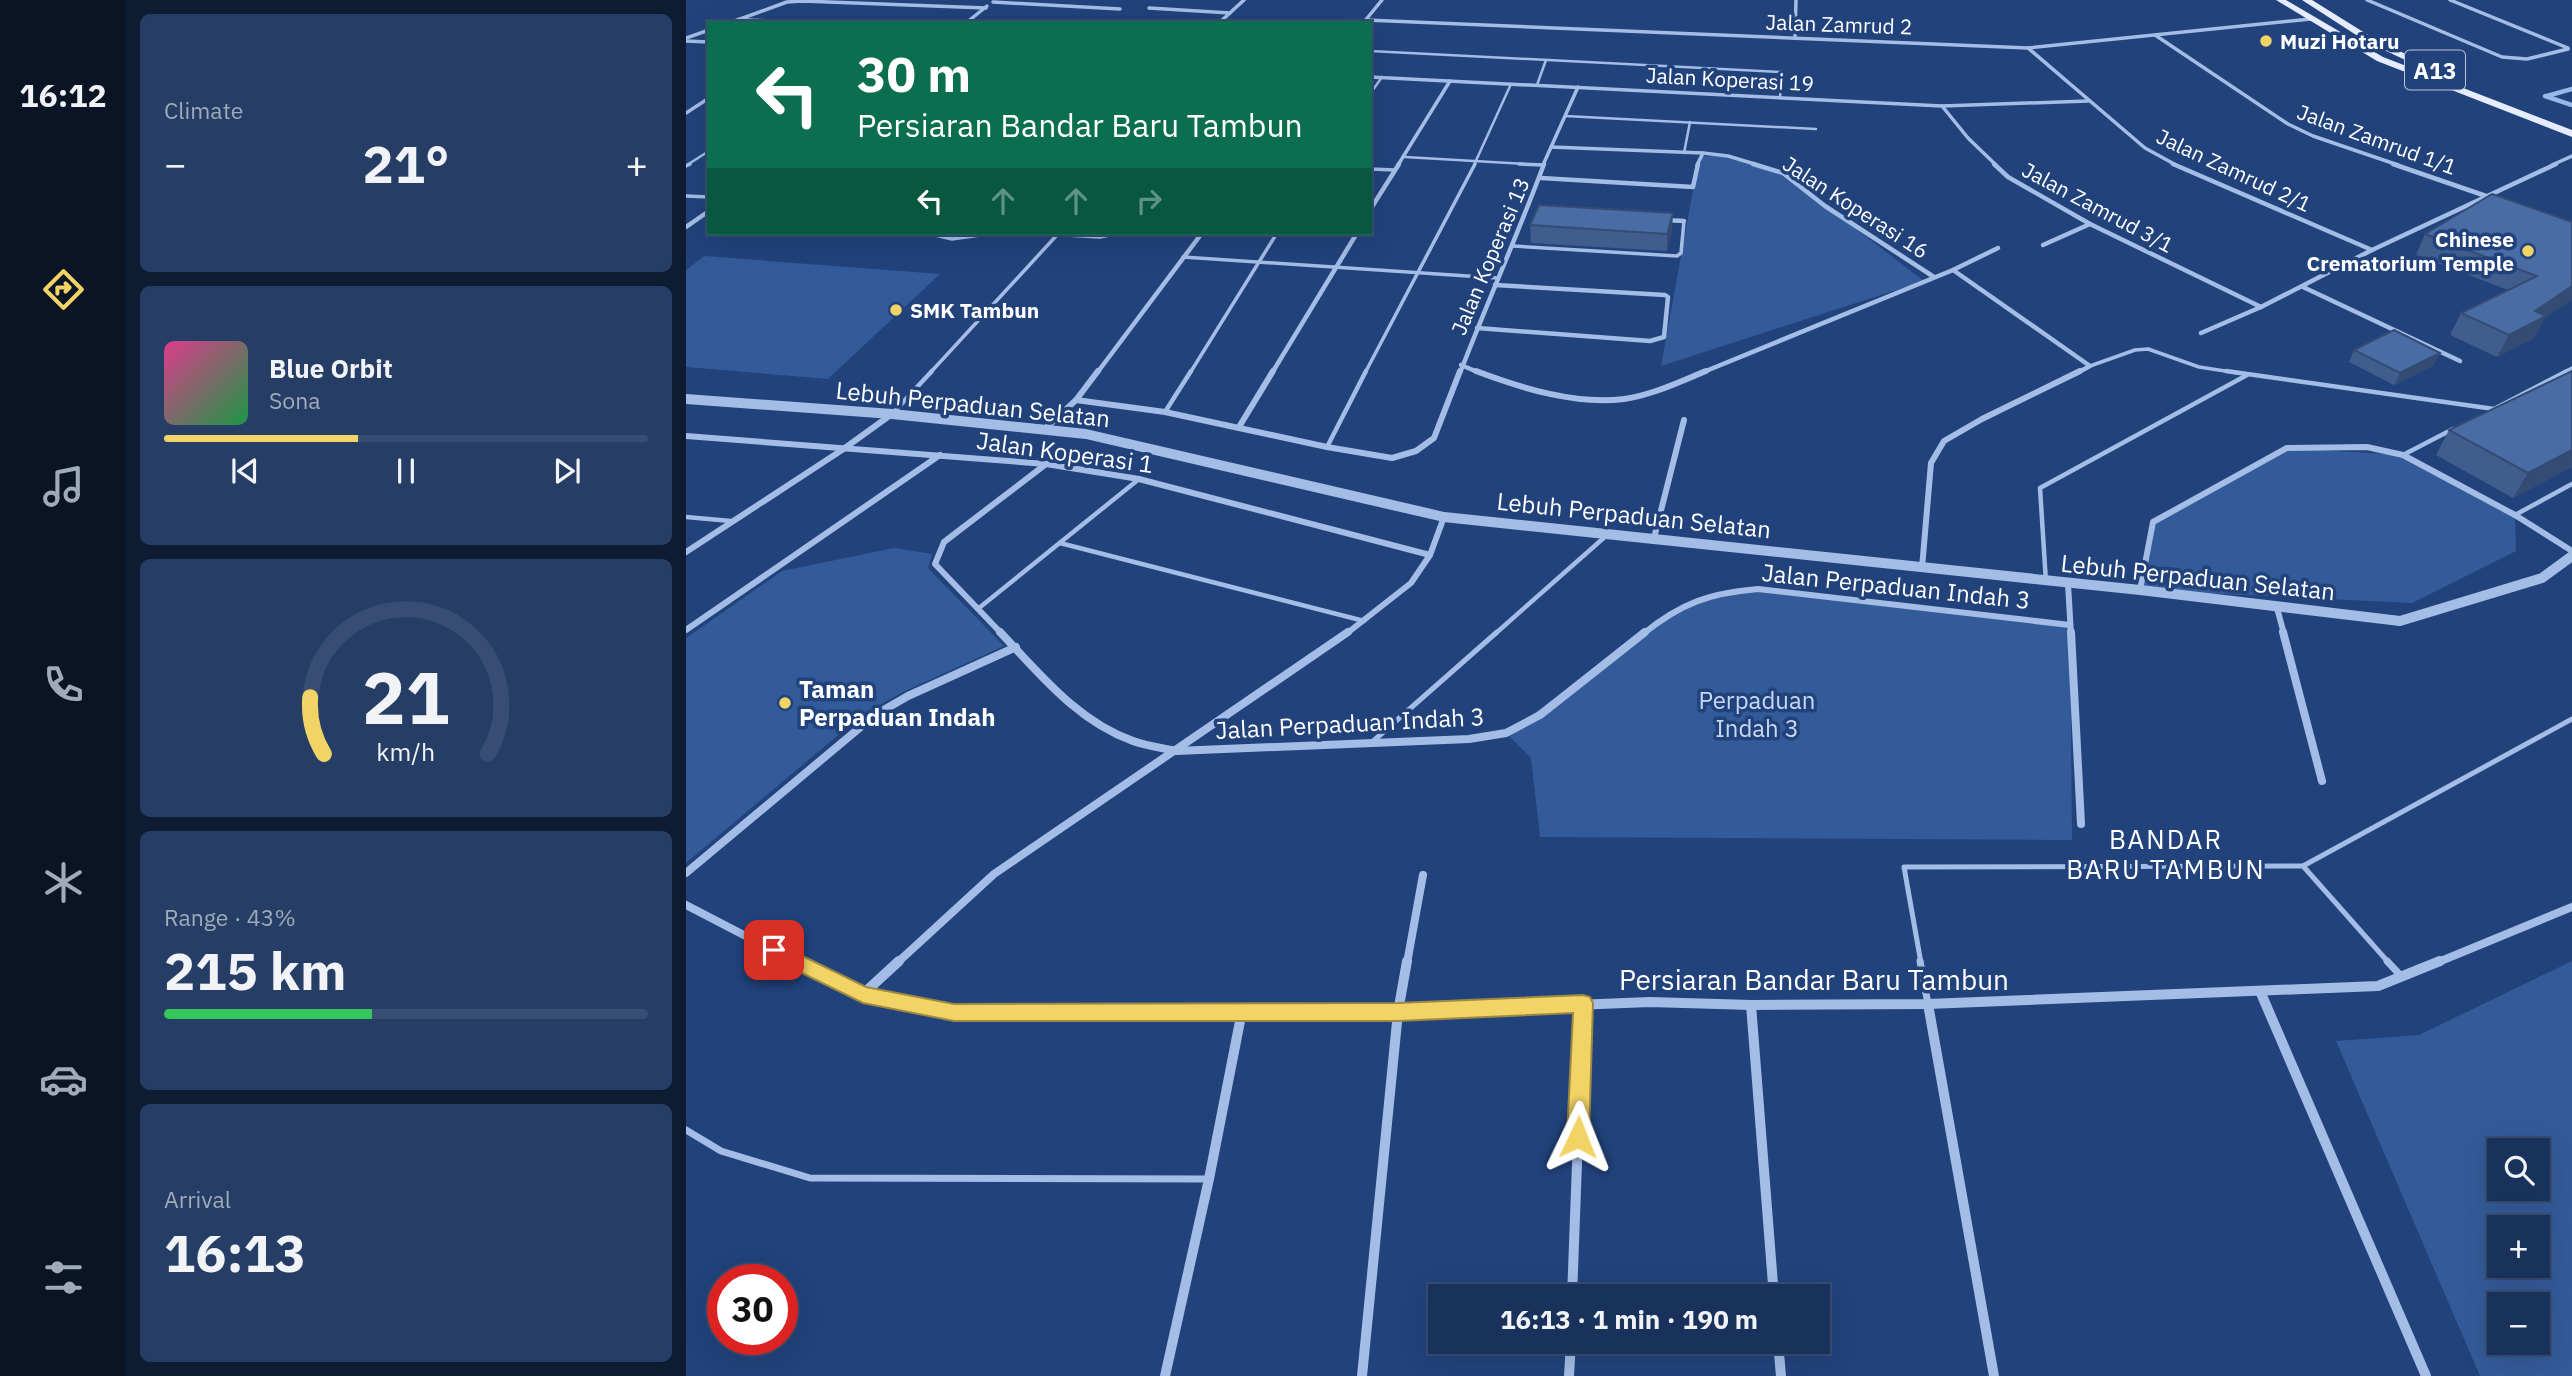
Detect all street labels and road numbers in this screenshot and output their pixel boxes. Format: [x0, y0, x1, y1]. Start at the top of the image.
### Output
street label: Jalan Zamrud 2 [1765, 7, 1913, 41]
road number: A13 [2405, 50, 2465, 90]
street label: Jalan Koperasi 19 [1645, 61, 1815, 97]
street label: Jalan Zamrud 1/1 [2294, 97, 2460, 181]
street label: Jalan Zamrud 2/1 [2152, 122, 2316, 218]
street label: Jalan Koperasi 16 [1778, 149, 1934, 265]
street label: Jalan Zamrud 3/1 [2017, 155, 2179, 259]
street label: Jalan Koperasi 13 [1444, 173, 1536, 339]
street label: Lebuh Perpaduan Selatan [834, 374, 1112, 434]
street label: Jalan Koperasi 1 [975, 424, 1155, 480]
street label: Lebuh Perpaduan Selatan [1495, 485, 1773, 545]
street label: Lebuh Perpaduan Selatan [2059, 547, 2337, 607]
street label: Jalan Perpaduan Indah 3 [1760, 556, 2032, 616]
street label: Jalan Perpaduan Indah 3 [1214, 700, 1486, 746]
street label: Persiaran Bandar Baru Tambun [1619, 961, 2009, 998]

